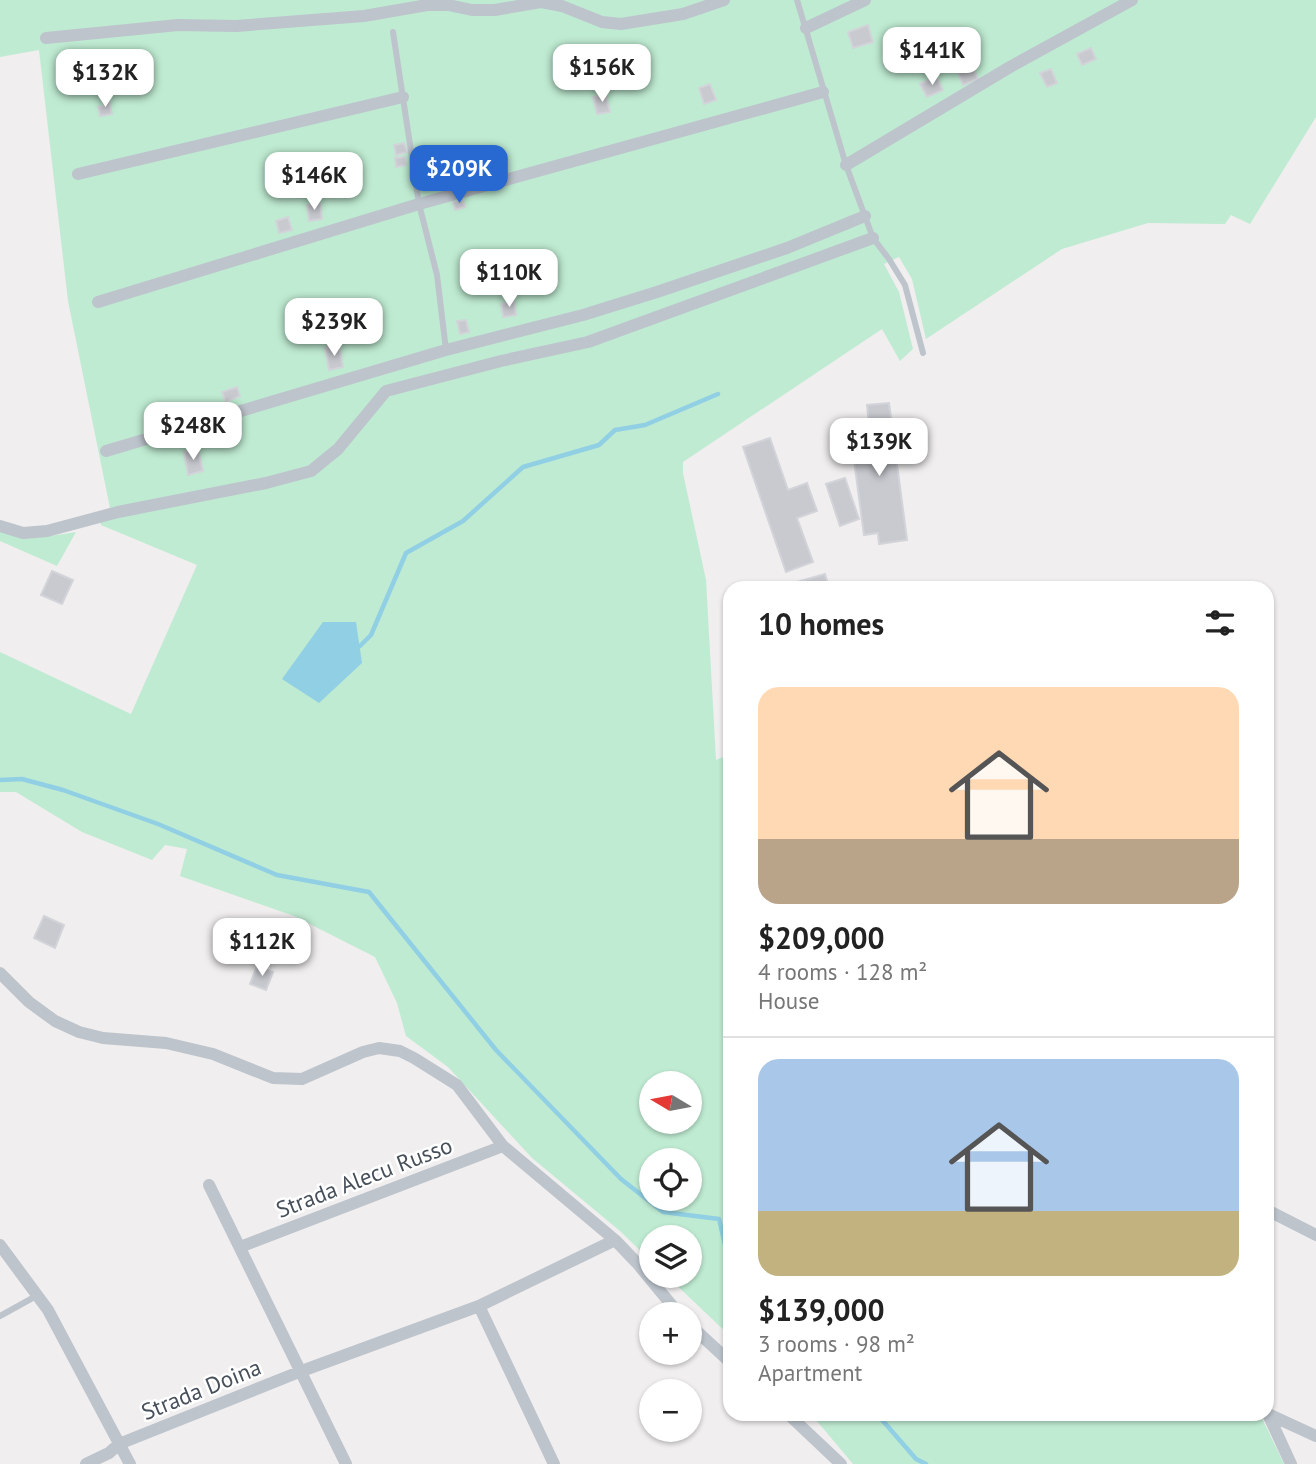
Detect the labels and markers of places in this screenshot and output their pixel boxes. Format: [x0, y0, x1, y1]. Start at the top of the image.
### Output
pin: $141K [883, 28, 981, 87]
pin: $156K [553, 44, 651, 104]
pin: $132K [56, 50, 154, 109]
pin: $209K [410, 146, 508, 205]
pin: $146K [265, 152, 363, 212]
pin: $110K [460, 250, 558, 309]
pin: $239K [285, 298, 383, 358]
pin: $248K [144, 402, 242, 462]
pin: $139K [830, 419, 928, 478]
pin: $112K [213, 918, 311, 978]

